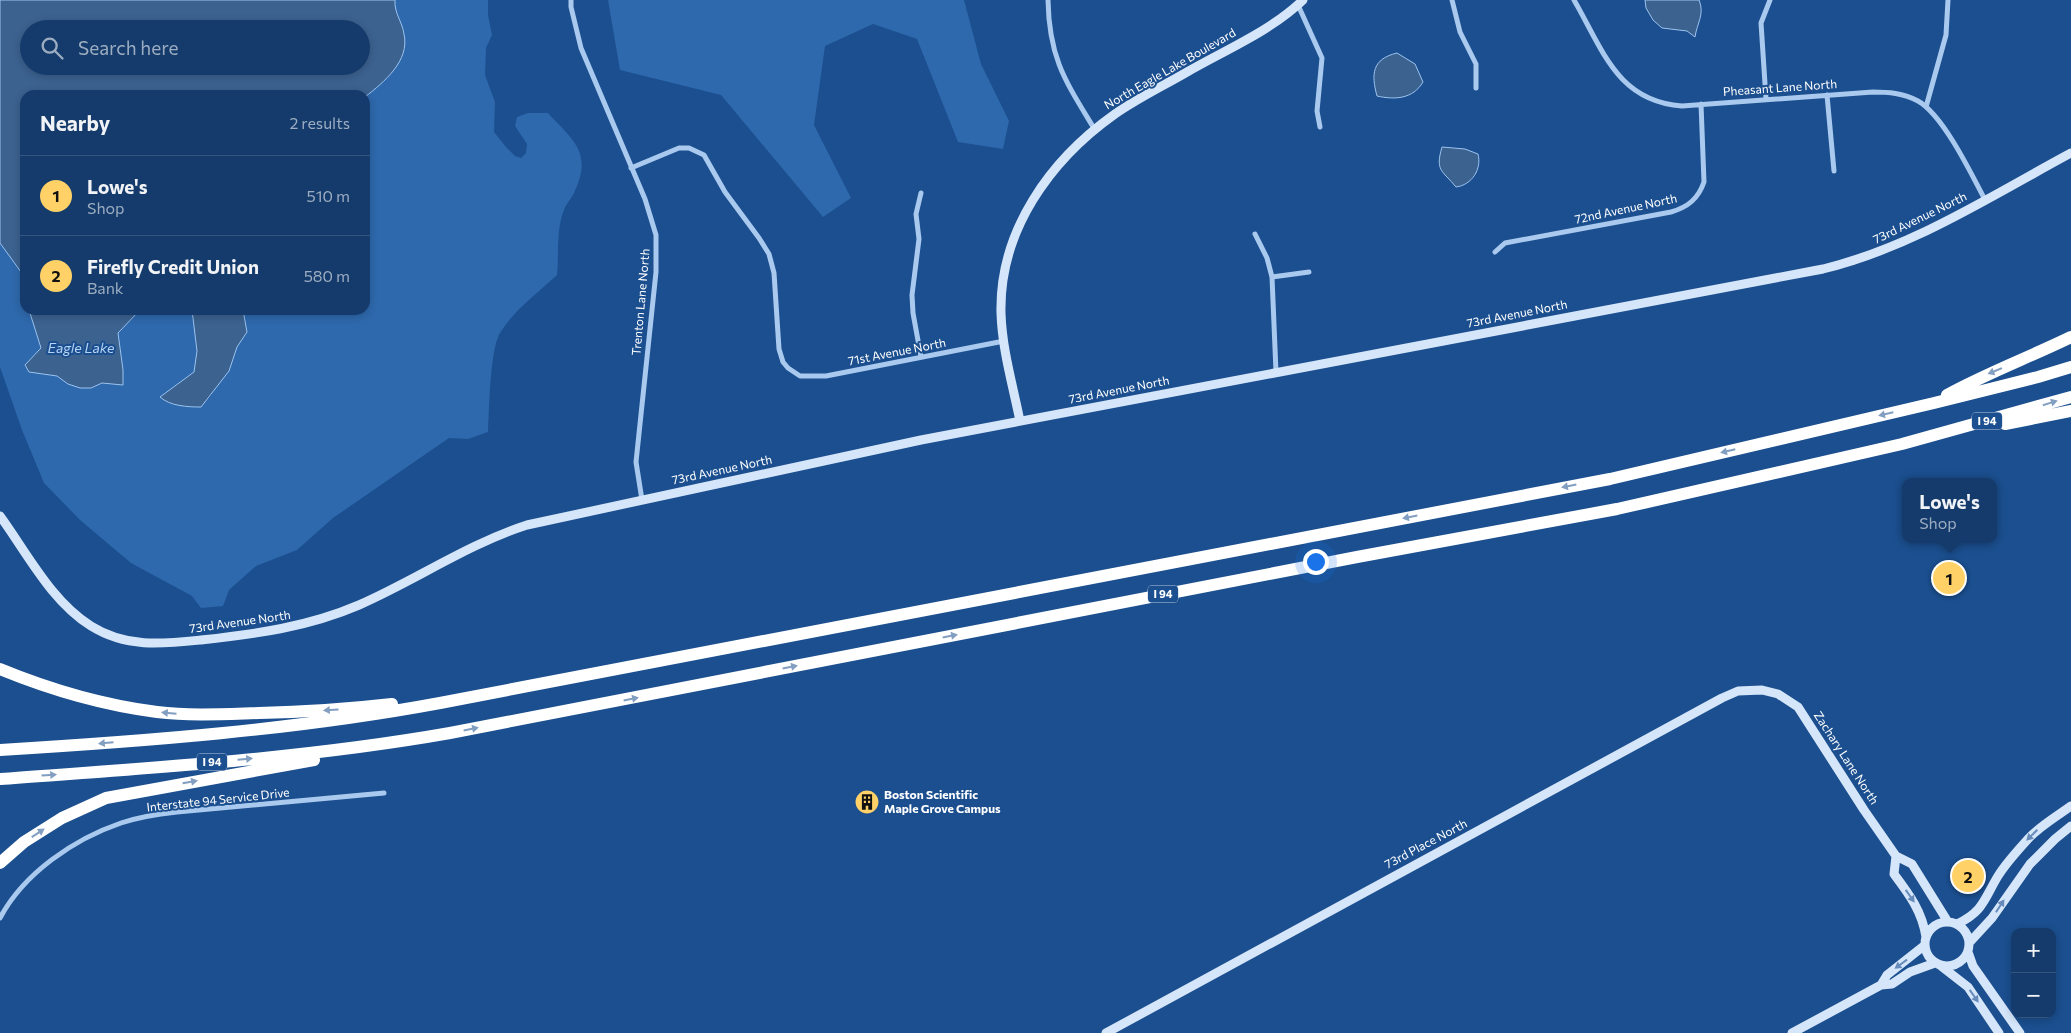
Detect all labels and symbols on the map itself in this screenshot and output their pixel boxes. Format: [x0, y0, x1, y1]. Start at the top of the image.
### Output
street label: North Eagle Lake Boulevard [1101, 25, 1238, 112]
street label: Pheasant Lane North [1722, 76, 1837, 98]
street label: 73rd Avenue North [1871, 188, 1969, 246]
street label: 72nd Avenue North [1573, 190, 1678, 226]
street label: Trenton Lane North [628, 248, 652, 356]
street label: 73rd Avenue North [1465, 296, 1568, 330]
street label: 71st Avenue North [847, 335, 947, 367]
water label: Eagle Lake [48, 339, 115, 356]
one-way arrow [1987, 368, 2002, 375]
street label: 73rd Avenue North [1067, 372, 1170, 406]
one-way arrow [2042, 398, 2057, 406]
one-way arrow [1879, 410, 1894, 418]
road number: I 94 [1972, 412, 2002, 430]
one-way arrow [1720, 447, 1735, 455]
street label: 73rd Avenue North [670, 452, 773, 486]
one-way arrow [1561, 483, 1577, 491]
one-way arrow [1402, 513, 1417, 521]
your location [1303, 549, 1329, 575]
pin: 1 [1933, 559, 1965, 597]
road number: I 94 [1148, 586, 1178, 602]
street label: 73rd Avenue North [188, 607, 291, 635]
one-way arrow [942, 632, 957, 640]
one-way arrow [783, 663, 798, 671]
one-way arrow [623, 694, 639, 702]
one-way arrow [323, 706, 339, 714]
one-way arrow [160, 708, 176, 716]
street label: Zachary Lane North [1812, 708, 1882, 807]
one-way arrow [464, 725, 480, 733]
one-way arrow [98, 739, 114, 747]
road number: I 94 [197, 754, 227, 770]
one-way arrow [238, 755, 254, 763]
one-way arrow [41, 771, 57, 779]
one-way arrow [183, 778, 199, 786]
street label: Interstate 94 Service Drive [146, 785, 290, 813]
place label: Boston Scientific Maple Grove Campus [884, 787, 1001, 815]
building icon: Boston Scientific Maple Grove Campus [854, 789, 880, 815]
street label: 73rd Place North [1382, 816, 1469, 871]
one-way arrow [31, 828, 44, 837]
one-way arrow [2027, 829, 2039, 841]
pin: 2 [1952, 857, 1984, 895]
one-way arrow [1905, 889, 1915, 903]
one-way arrow [1995, 899, 2005, 913]
one-way arrow [1894, 959, 1908, 969]
one-way arrow [1969, 989, 1979, 1003]

